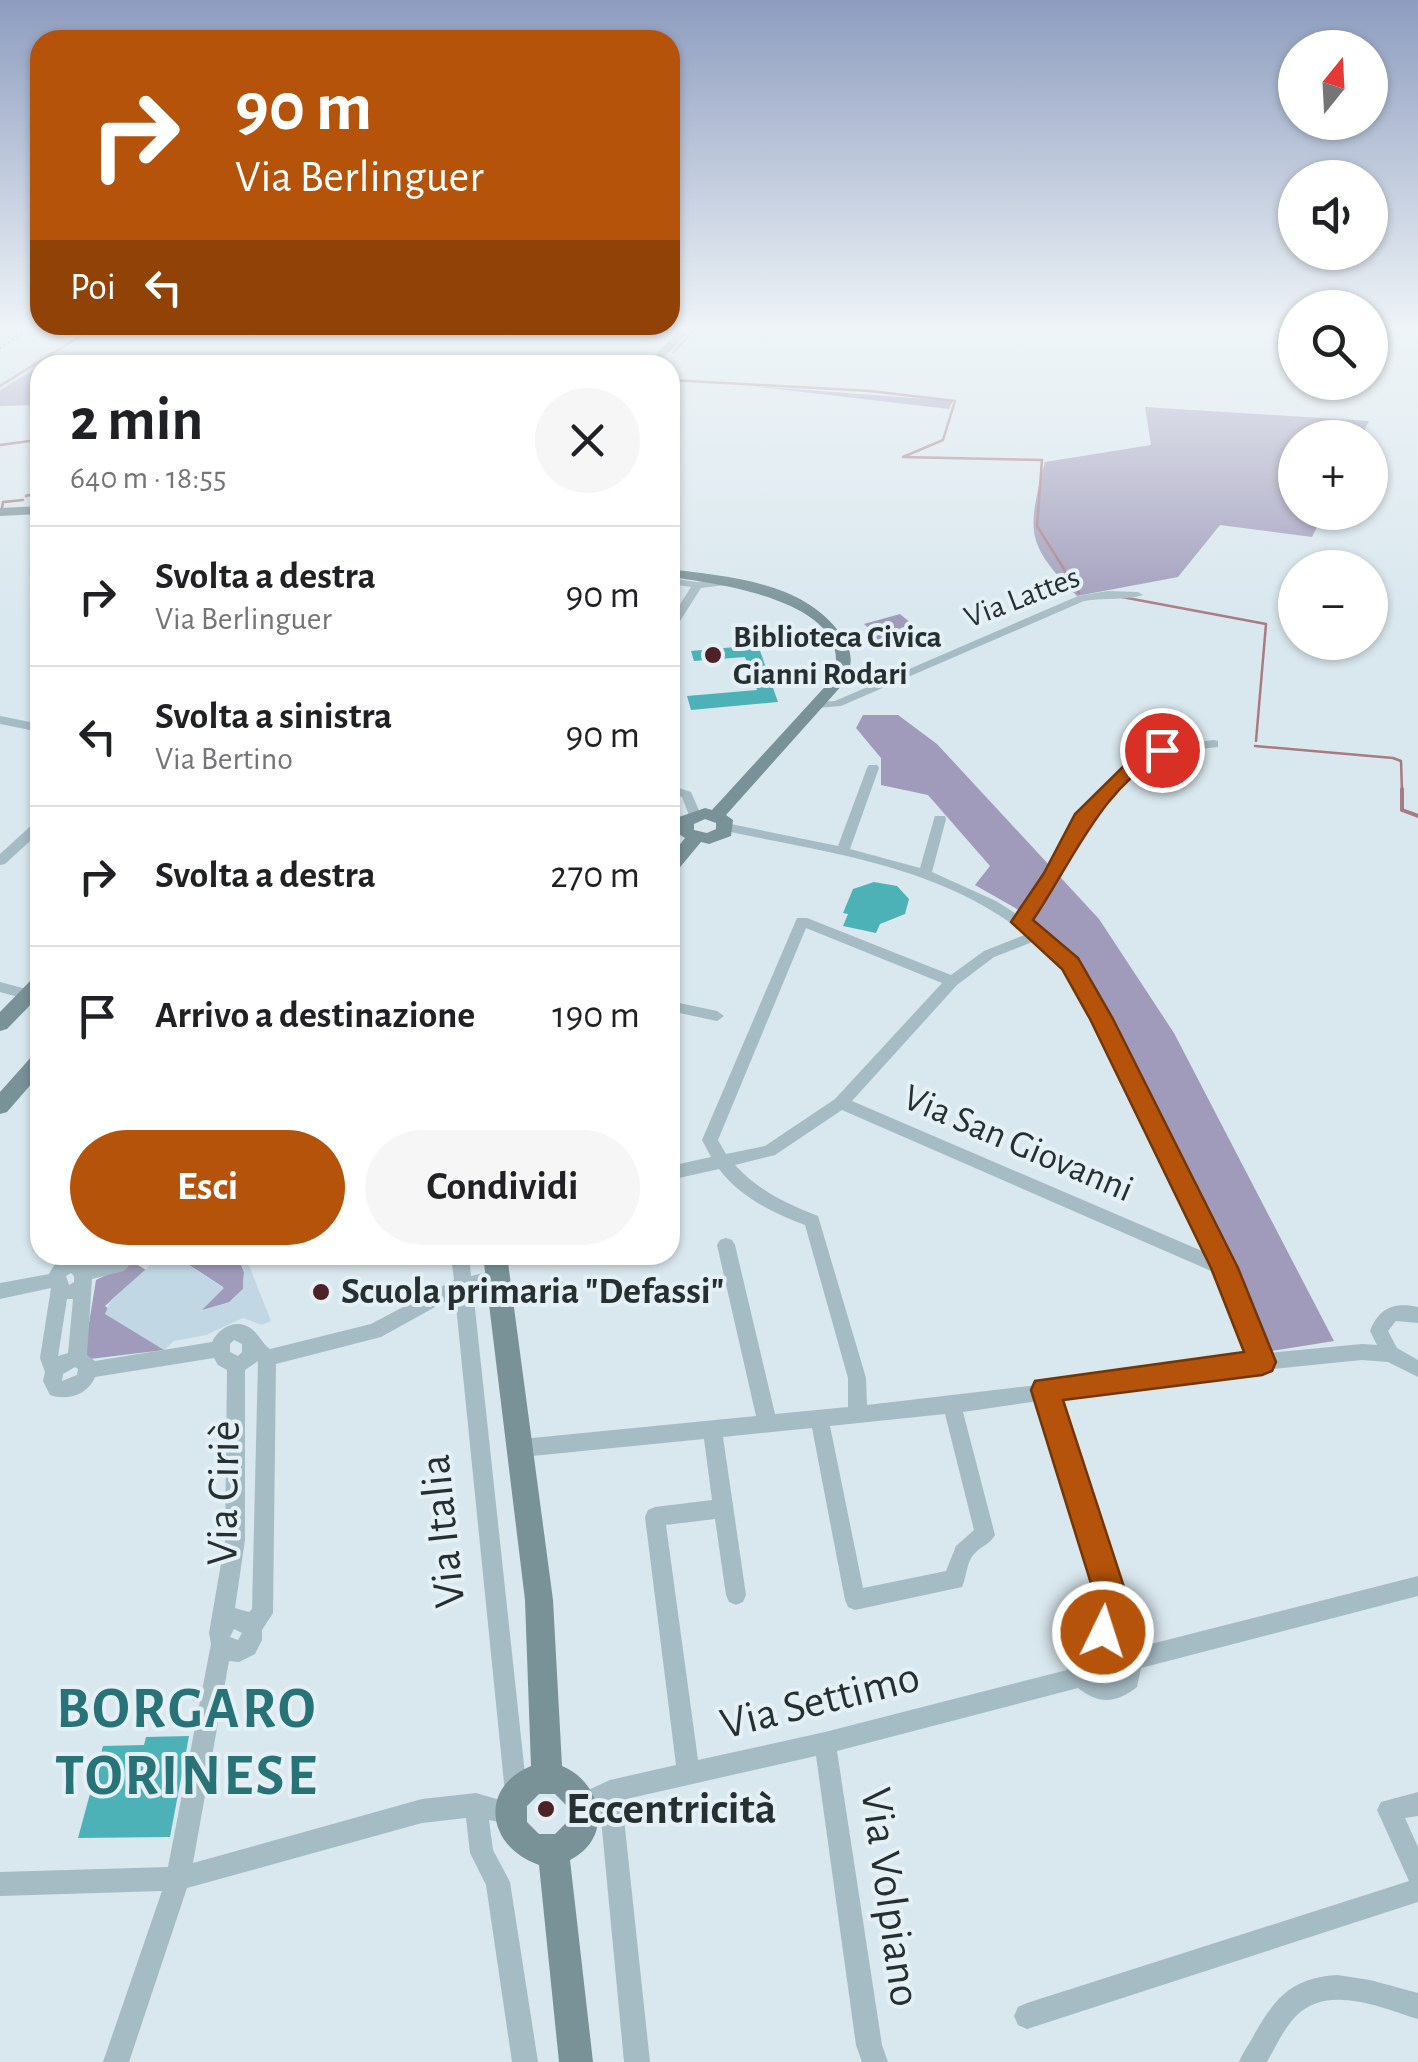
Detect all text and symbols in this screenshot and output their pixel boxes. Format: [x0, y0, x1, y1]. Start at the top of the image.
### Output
north arrow [1278, 30, 1388, 140]
map controls [1278, 30, 1388, 660]
icon: right [70, 70, 200, 200]
text: 90 m [235, 73, 372, 143]
text: Via Berlinguer [235, 155, 484, 200]
button: sound [1278, 160, 1388, 270]
icon: left [136, 260, 191, 315]
text: Poi [70, 269, 116, 307]
button: search [1278, 290, 1388, 400]
button: close [535, 388, 640, 493]
text: 2 min [70, 391, 203, 451]
button: + [1278, 420, 1388, 530]
text: 640 m · 18:55 [70, 462, 226, 494]
button: − [1278, 550, 1388, 660]
text: Svolta a destra [155, 558, 376, 596]
street label: Via Lattes [960, 560, 1084, 634]
icon: right [70, 569, 125, 624]
text: 90 m [565, 577, 640, 615]
text: Via Berlinguer [155, 603, 332, 635]
place label: Biblioteca Civica Gianni Rodari [733, 621, 942, 690]
marker: Biblioteca Civica Gianni Rodari [702, 644, 724, 666]
text: Svolta a sinistra [155, 698, 392, 736]
pin [1120, 708, 1205, 793]
icon: left [70, 709, 125, 764]
text: 90 m [565, 717, 640, 755]
icon: arrive [1135, 723, 1190, 778]
text: Via Bertino [155, 743, 293, 775]
icon: right [70, 849, 125, 904]
text: Svolta a destra [155, 857, 376, 895]
text: 270 m [550, 857, 640, 895]
icon: arrive [70, 989, 125, 1044]
text: Arrivo a destinazione [155, 997, 475, 1035]
text: 190 m [552, 997, 640, 1035]
street label: Via San Giovanni [898, 1079, 1138, 1209]
button: Esci [70, 1130, 345, 1245]
button: Condividi [365, 1130, 640, 1245]
place label: Scuola primaria "Defassi" [341, 1273, 724, 1311]
marker: Scuola primaria "Defassi" [310, 1281, 332, 1303]
street label: Via Ciriè [200, 1420, 248, 1566]
street label: Via Italia [413, 1452, 473, 1610]
position arrow [1051, 1580, 1155, 1684]
street label: Via Settimo [716, 1655, 924, 1747]
district label: BORGARO TORINESE [55, 1681, 319, 1806]
street label: Via Volpiano [852, 1785, 928, 2009]
place label: Eccentricità [566, 1787, 776, 1832]
marker: Eccentricità [535, 1798, 557, 1820]

